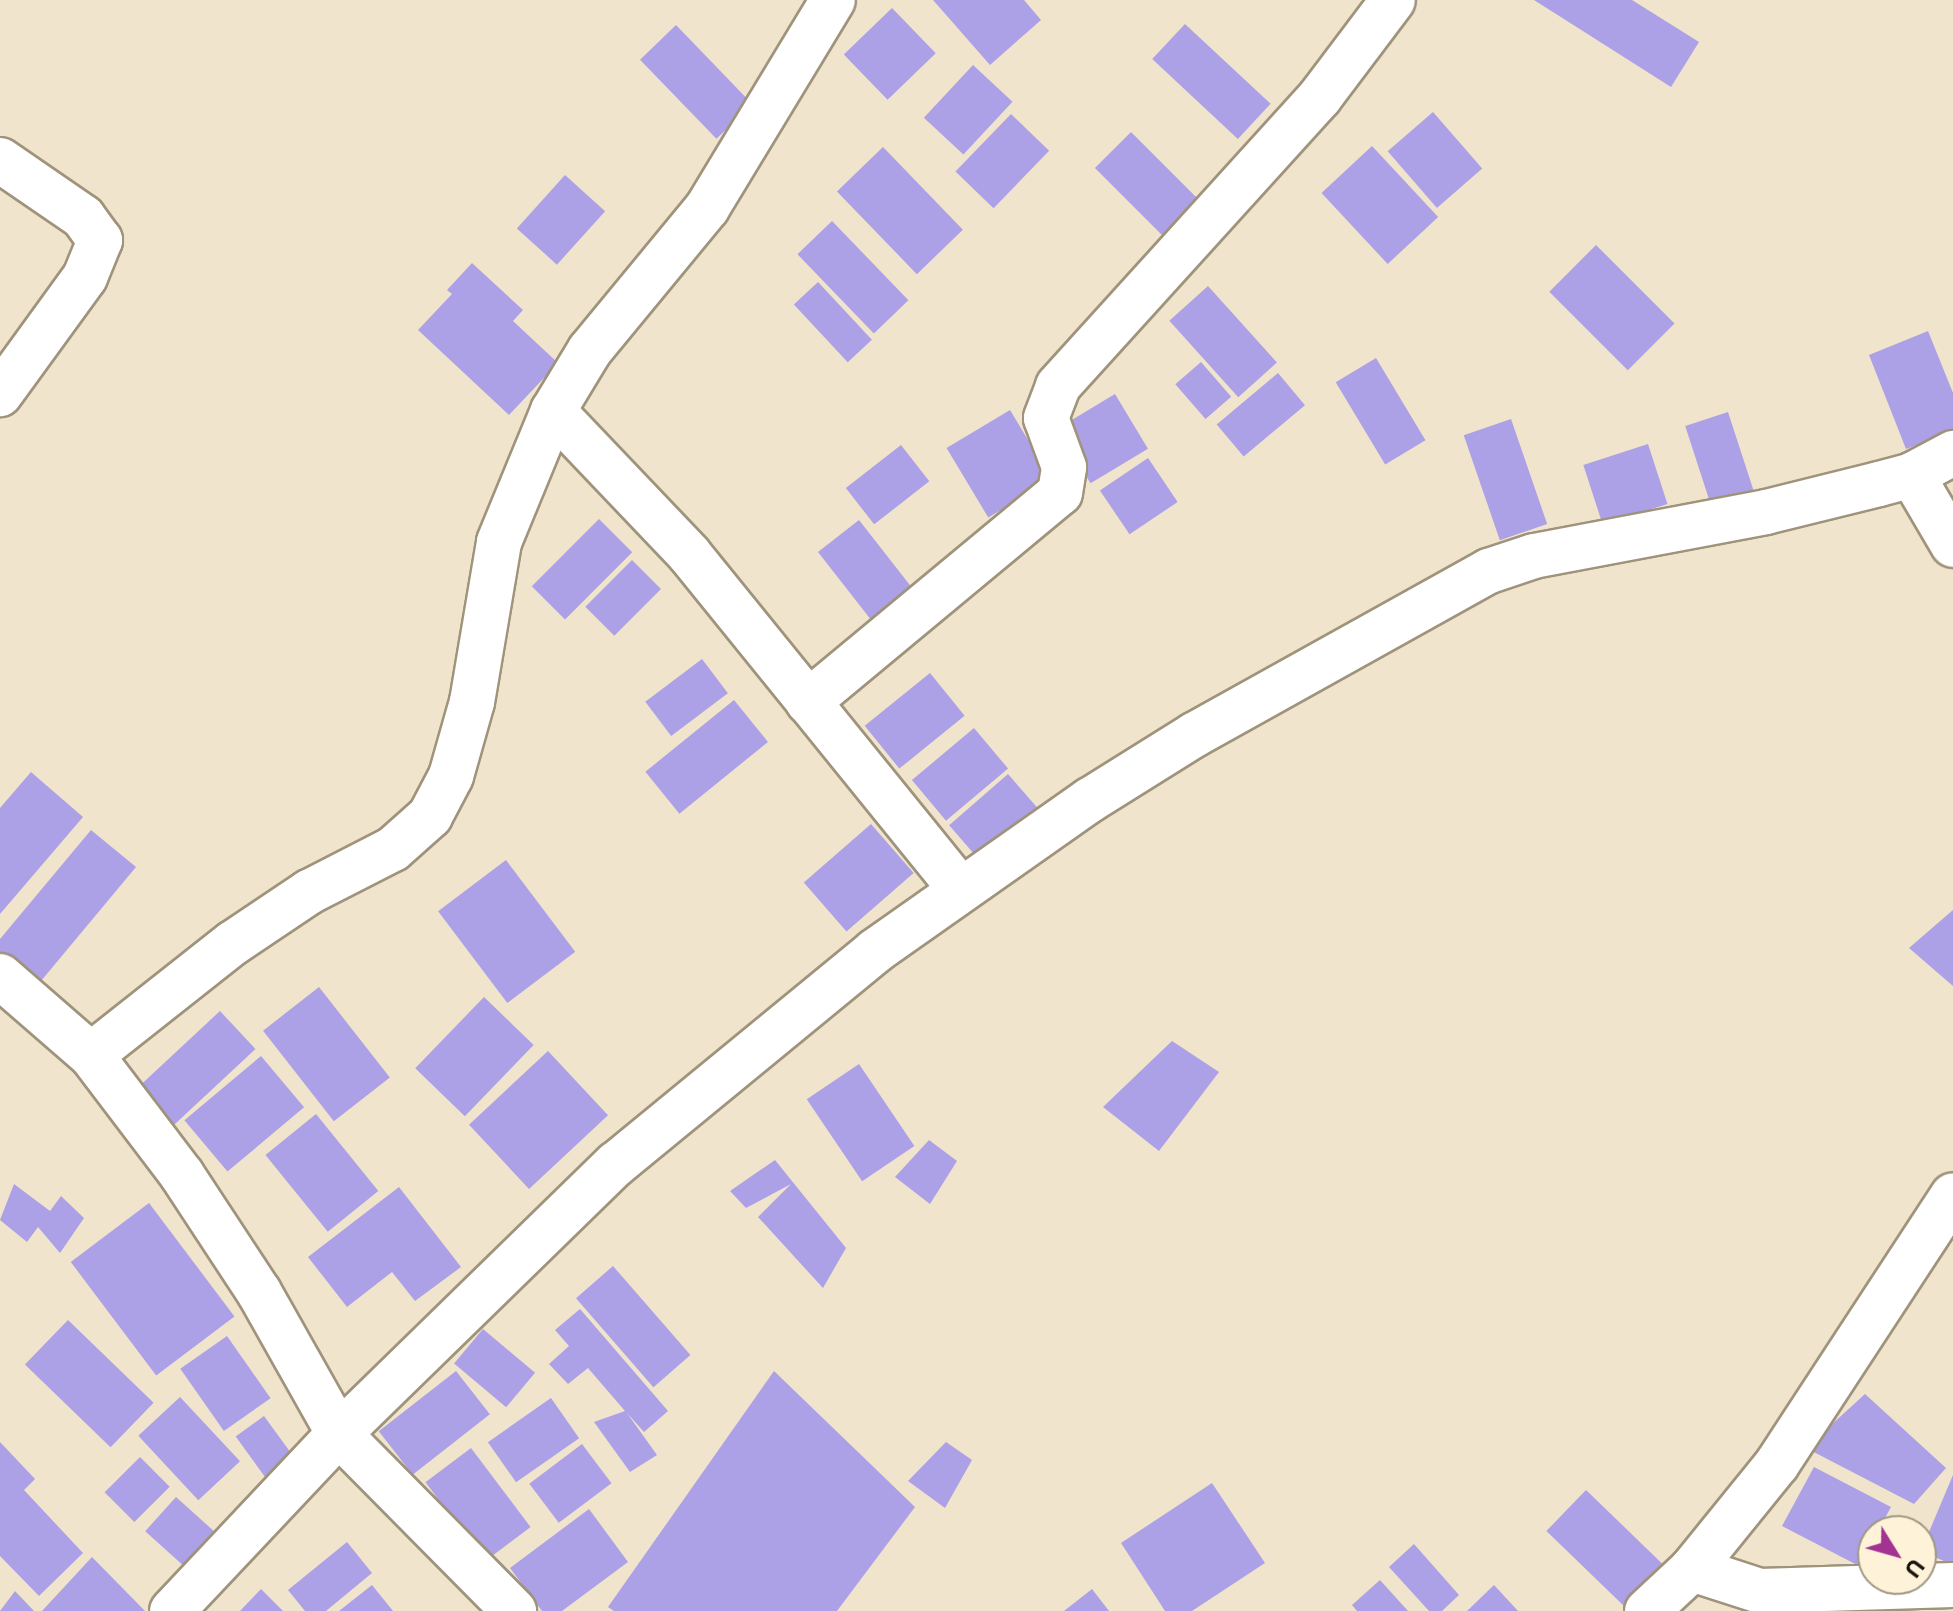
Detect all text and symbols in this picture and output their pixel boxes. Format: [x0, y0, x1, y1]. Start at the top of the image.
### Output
north arrow [1857, 1515, 1937, 1595]
text: U [1899, 1554, 1930, 1582]

